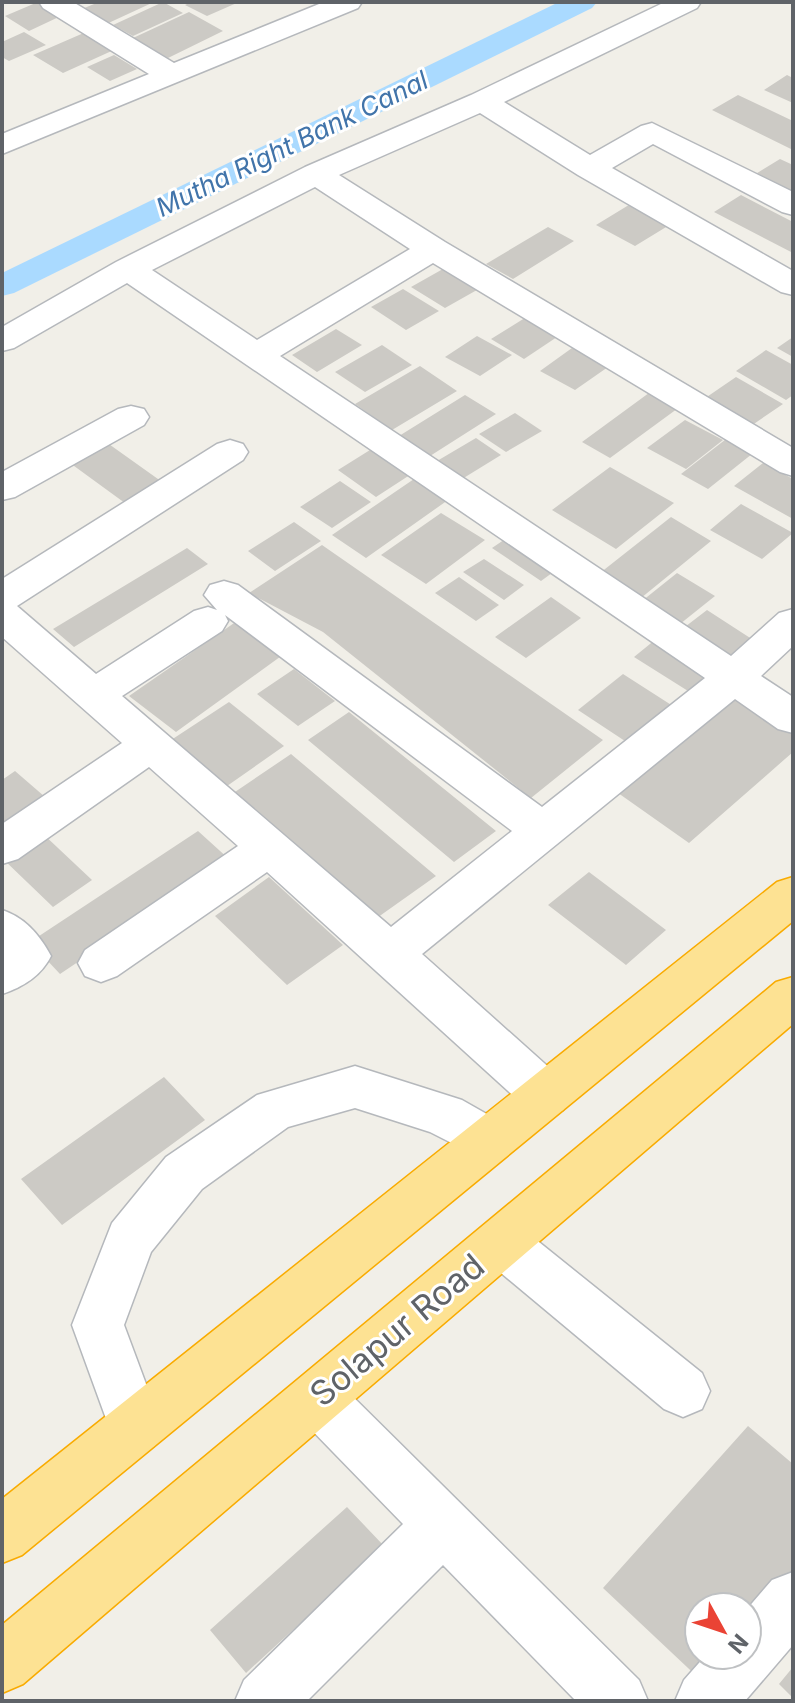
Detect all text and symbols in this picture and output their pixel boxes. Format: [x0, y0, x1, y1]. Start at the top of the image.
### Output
water label: Mutha Right Bank Canal [151, 64, 433, 223]
street label: Solapur Road [301, 1245, 492, 1414]
north arrow [683, 1591, 763, 1671]
text: N [723, 1629, 754, 1659]

